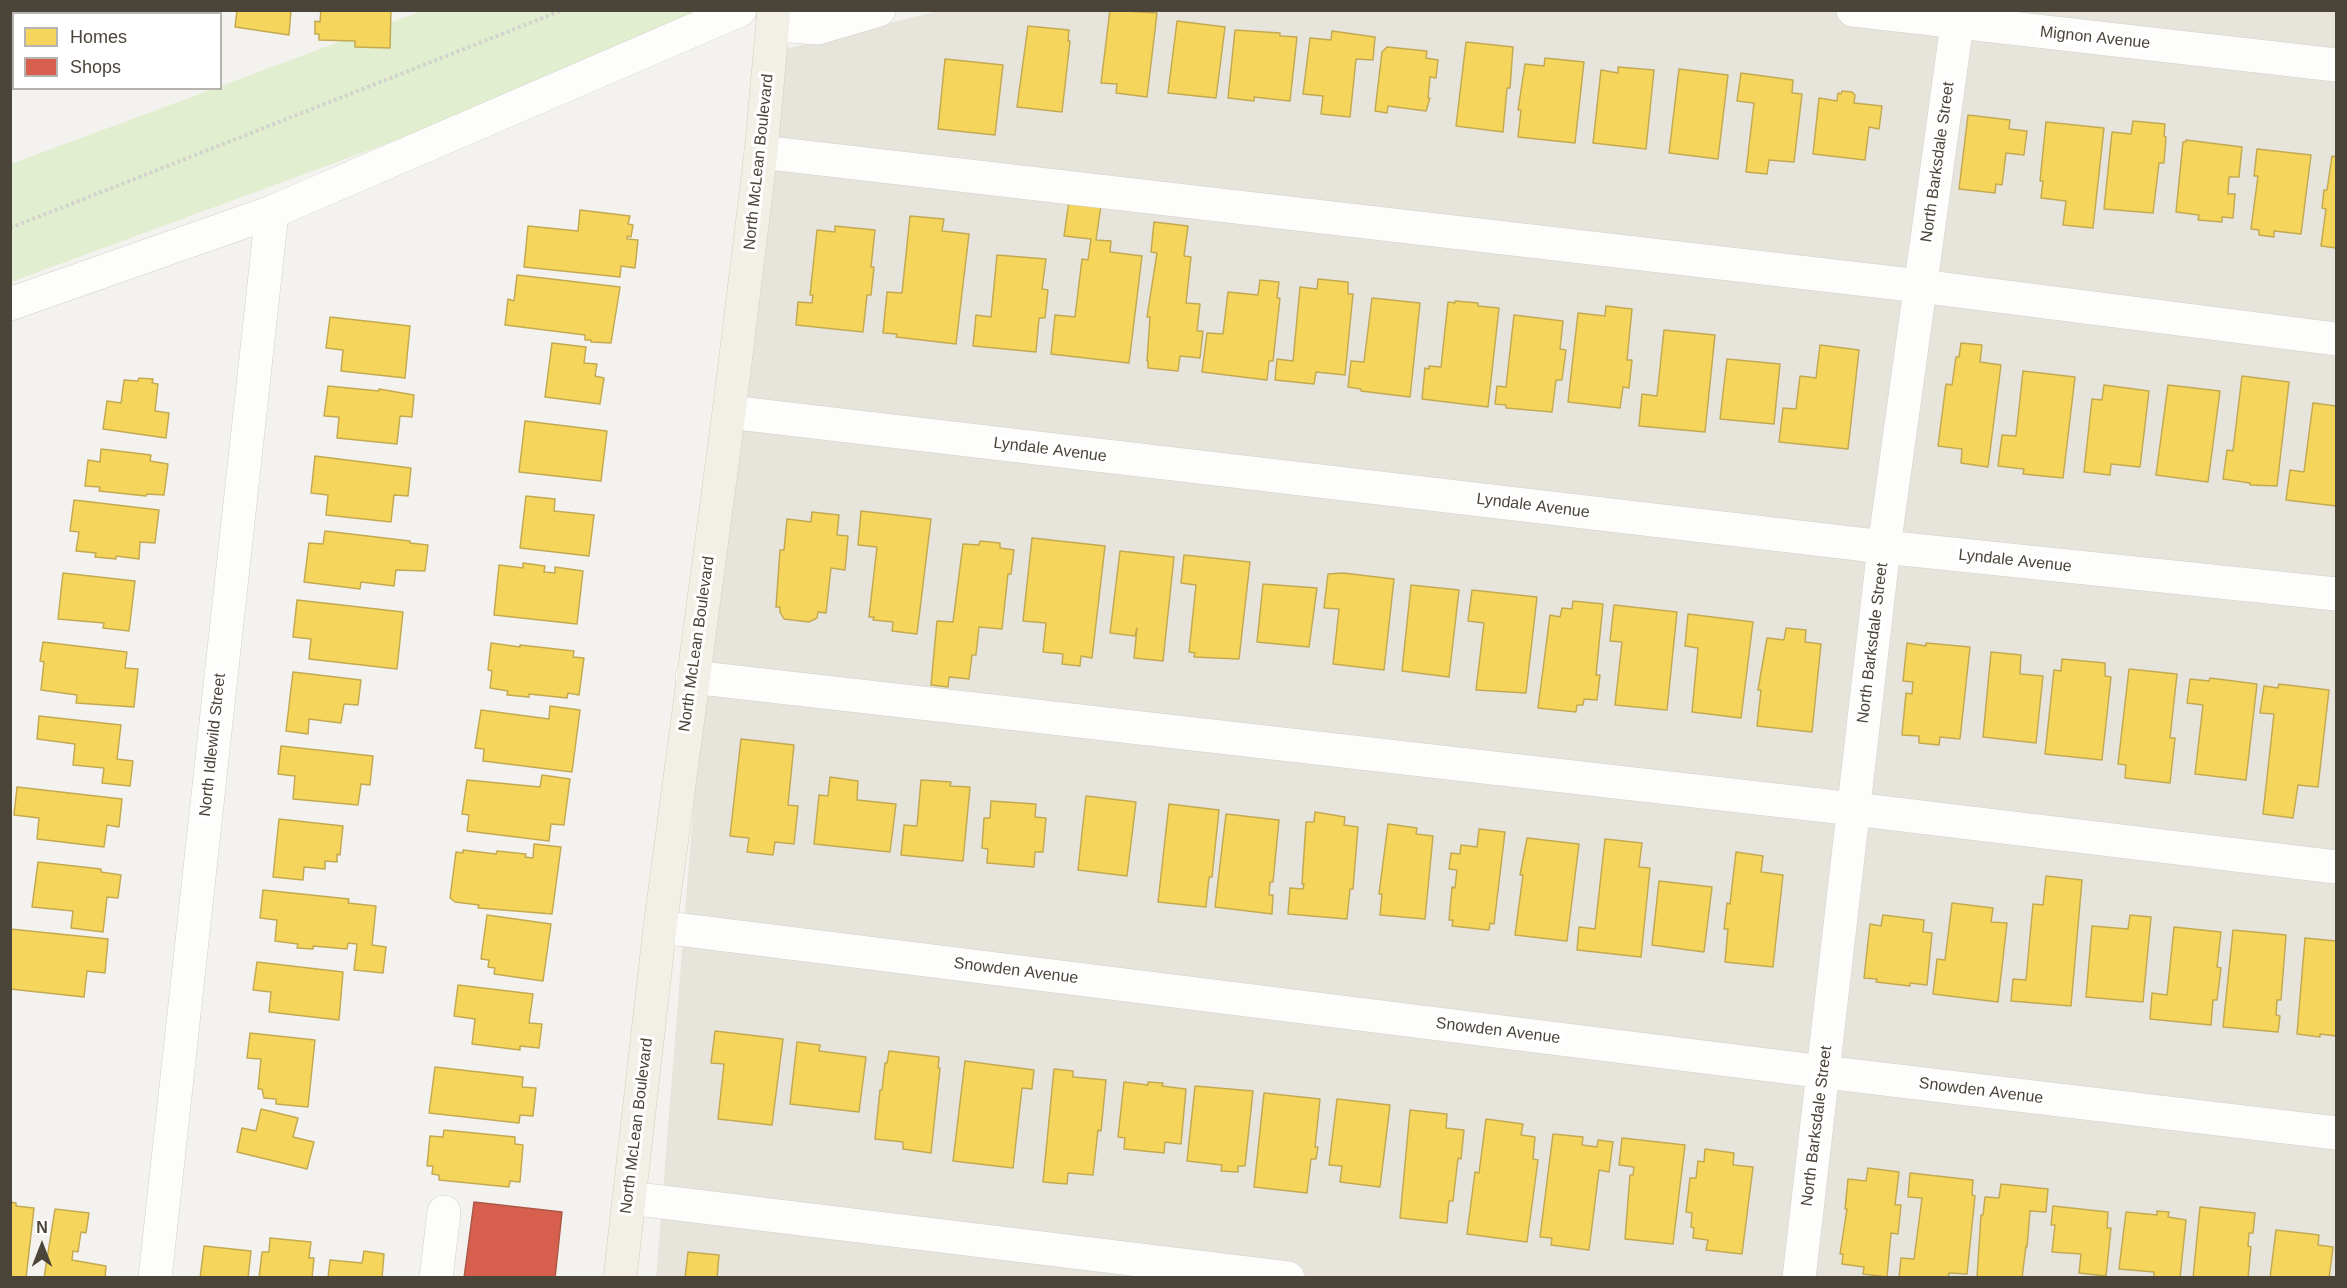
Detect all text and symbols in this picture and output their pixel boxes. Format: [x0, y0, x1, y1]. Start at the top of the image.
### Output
legend [12, 12, 222, 90]
street label: Mignon Avenue [2039, 23, 2151, 53]
text: Homes [70, 27, 127, 47]
text: Shops [70, 57, 121, 77]
street label: North McLean Boulevard [740, 73, 778, 251]
street label: North Barksdale Street [1917, 81, 1959, 243]
street label: Lyndale Avenue [992, 434, 1108, 466]
street label: Lyndale Avenue [1475, 490, 1591, 522]
street label: Lyndale Avenue [1957, 546, 2073, 576]
street label: North McLean Boulevard [675, 555, 719, 733]
street label: North Barksdale Street [1854, 562, 1892, 724]
street label: North Idlewild Street [196, 672, 230, 818]
street label: Snowden Avenue [953, 954, 1079, 988]
street label: Snowden Avenue [1435, 1014, 1561, 1048]
street label: North McLean Boulevard [617, 1037, 657, 1215]
street label: North Barksdale Street [1798, 1045, 1836, 1207]
street label: Snowden Avenue [1918, 1074, 2044, 1108]
north arrow [12, 1216, 72, 1276]
text: N [36, 1219, 48, 1236]

